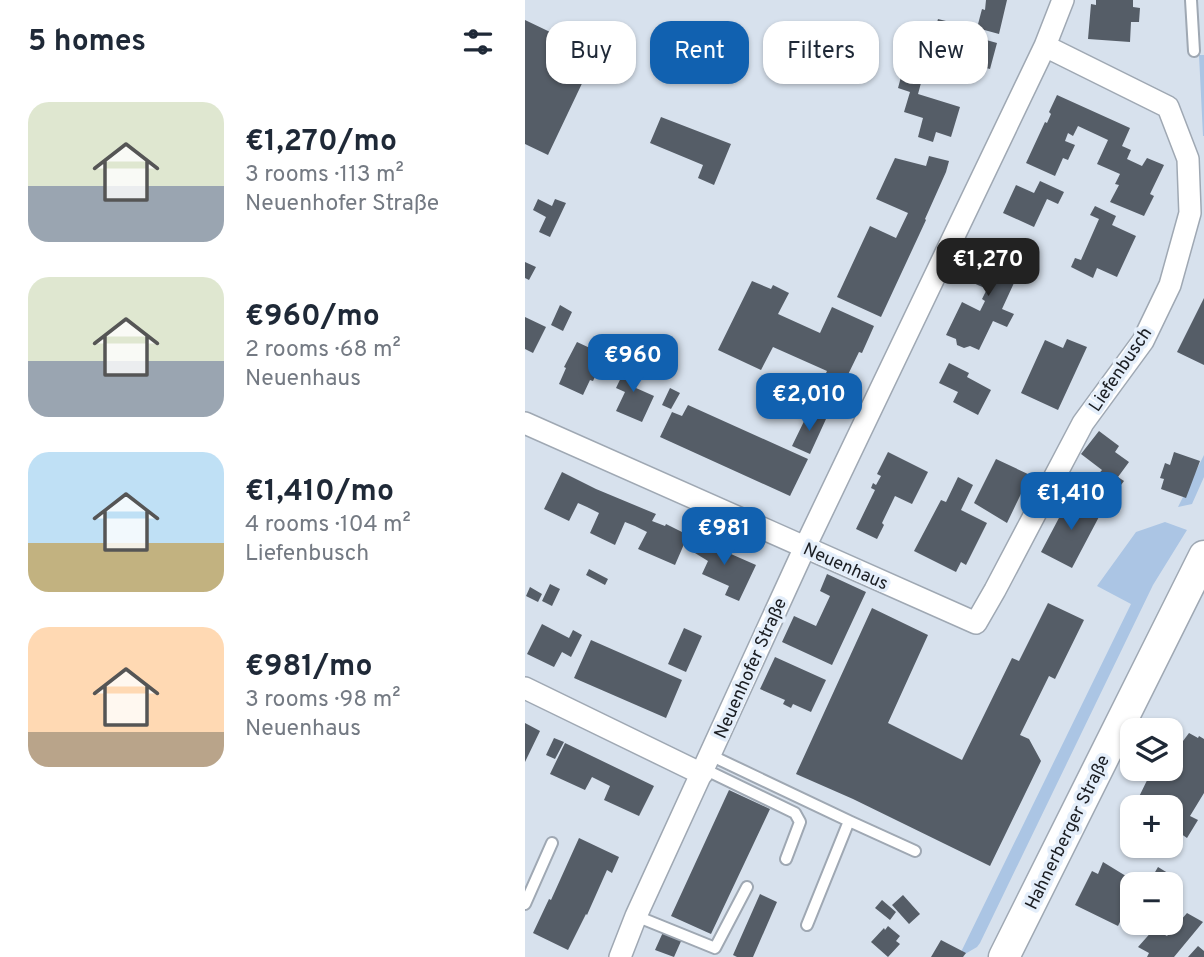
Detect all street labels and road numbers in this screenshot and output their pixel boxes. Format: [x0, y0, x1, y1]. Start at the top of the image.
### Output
street label: Liefenbusch [1085, 323, 1158, 417]
street label: Neuenhaus [799, 538, 892, 596]
street label: Neuenhofer Straße [710, 595, 793, 743]
street label: Hahnerberger Straße [1021, 751, 1116, 914]

